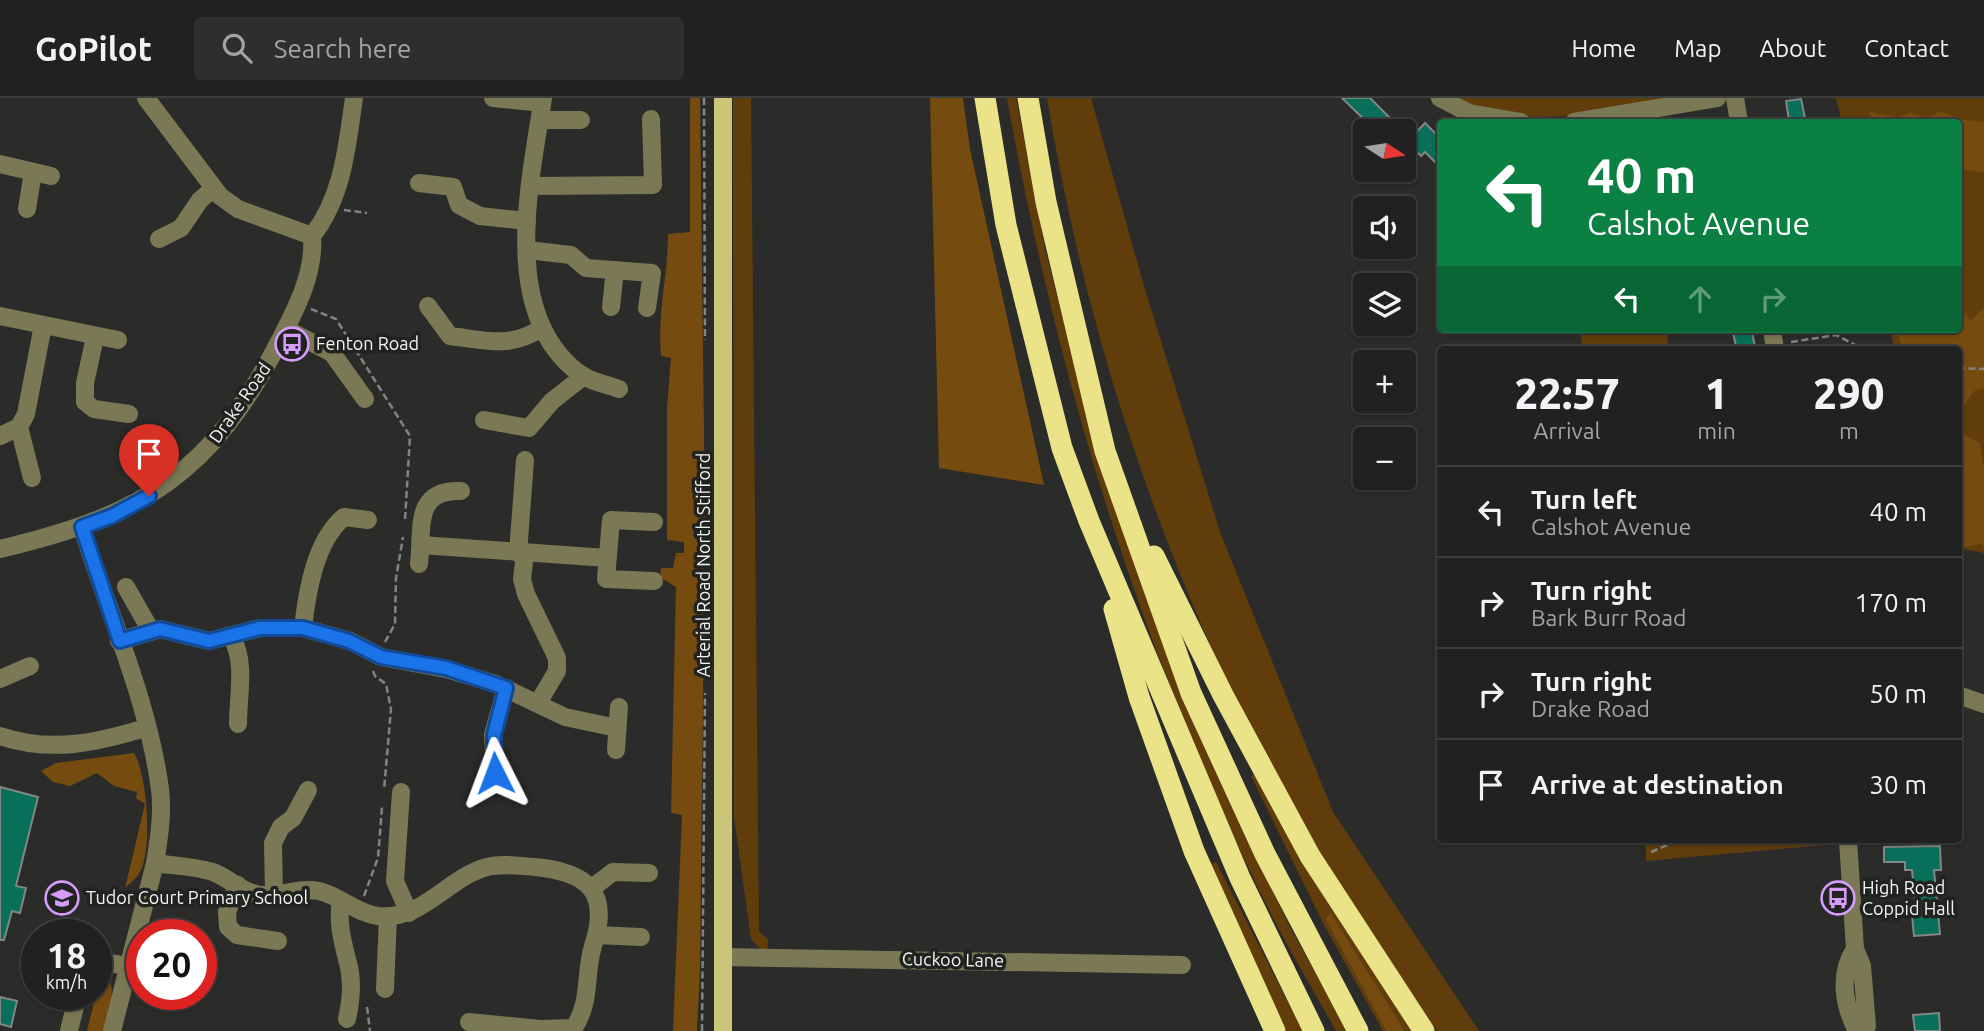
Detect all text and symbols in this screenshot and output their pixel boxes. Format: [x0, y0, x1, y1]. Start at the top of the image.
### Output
search box [194, 17, 684, 80]
icon: search [218, 29, 256, 67]
text: GoPilot [35, 30, 152, 67]
text: Search here [274, 34, 411, 63]
text: Home [1571, 35, 1636, 62]
text: Map [1674, 35, 1721, 62]
text: About [1759, 35, 1826, 62]
text: Contact [1864, 35, 1949, 62]
north arrow [1353, 119, 1416, 182]
map controls [1353, 119, 1416, 490]
icon: left [1472, 147, 1563, 238]
text: 40 m [1587, 147, 1696, 202]
button: sound [1353, 196, 1416, 259]
text: Calshot Avenue [1587, 205, 1810, 241]
button: layers [1353, 273, 1416, 336]
icon: left [1608, 280, 1646, 318]
icon: ahead [1681, 280, 1719, 318]
icon: right [1754, 280, 1792, 318]
bus stop icon: Fenton Road [273, 325, 311, 363]
place label: Fenton Road [316, 333, 419, 353]
button: + [1353, 350, 1416, 413]
street label: Drake Road [204, 359, 274, 446]
text: 22:57 [1515, 370, 1620, 417]
text: 1 [1705, 370, 1728, 417]
text: 290 [1813, 370, 1884, 417]
text: Arrival [1534, 418, 1601, 443]
text: min [1697, 418, 1736, 443]
text: m [1839, 418, 1859, 443]
pin [119, 424, 179, 496]
button: − [1353, 427, 1416, 490]
icon: arrive [130, 435, 168, 473]
street label: Arterial Road North Stifford [693, 453, 713, 677]
text: Turn left [1531, 485, 1637, 514]
icon: left [1472, 493, 1510, 531]
text: 40 m [1869, 497, 1927, 526]
text: Calshot Avenue [1531, 514, 1691, 539]
text: Turn right [1531, 576, 1652, 605]
icon: right [1472, 584, 1510, 622]
text: 170 m [1855, 588, 1927, 617]
text: Bark Burr Road [1531, 605, 1686, 630]
text: Turn right [1531, 667, 1652, 696]
icon: right [1472, 675, 1510, 713]
text: 50 m [1869, 679, 1927, 708]
text: Drake Road [1531, 696, 1650, 721]
position arrow [458, 736, 532, 810]
icon: arrive [1472, 766, 1510, 804]
text: Arrive at destination [1531, 770, 1784, 799]
text: 30 m [1869, 770, 1927, 799]
place label: High Road Coppid Hall [1862, 877, 1955, 918]
school or university icon: Tudor Court Primary School [43, 879, 81, 917]
bus stop icon: High Road Coppid Hall [1819, 879, 1857, 917]
place label: Tudor Court Primary School [86, 887, 309, 907]
speed limit sign: 20 [126, 919, 217, 1010]
text: 18 [47, 935, 86, 975]
street label: Cuckoo Lane [902, 948, 1004, 970]
text: km/h [46, 972, 87, 992]

